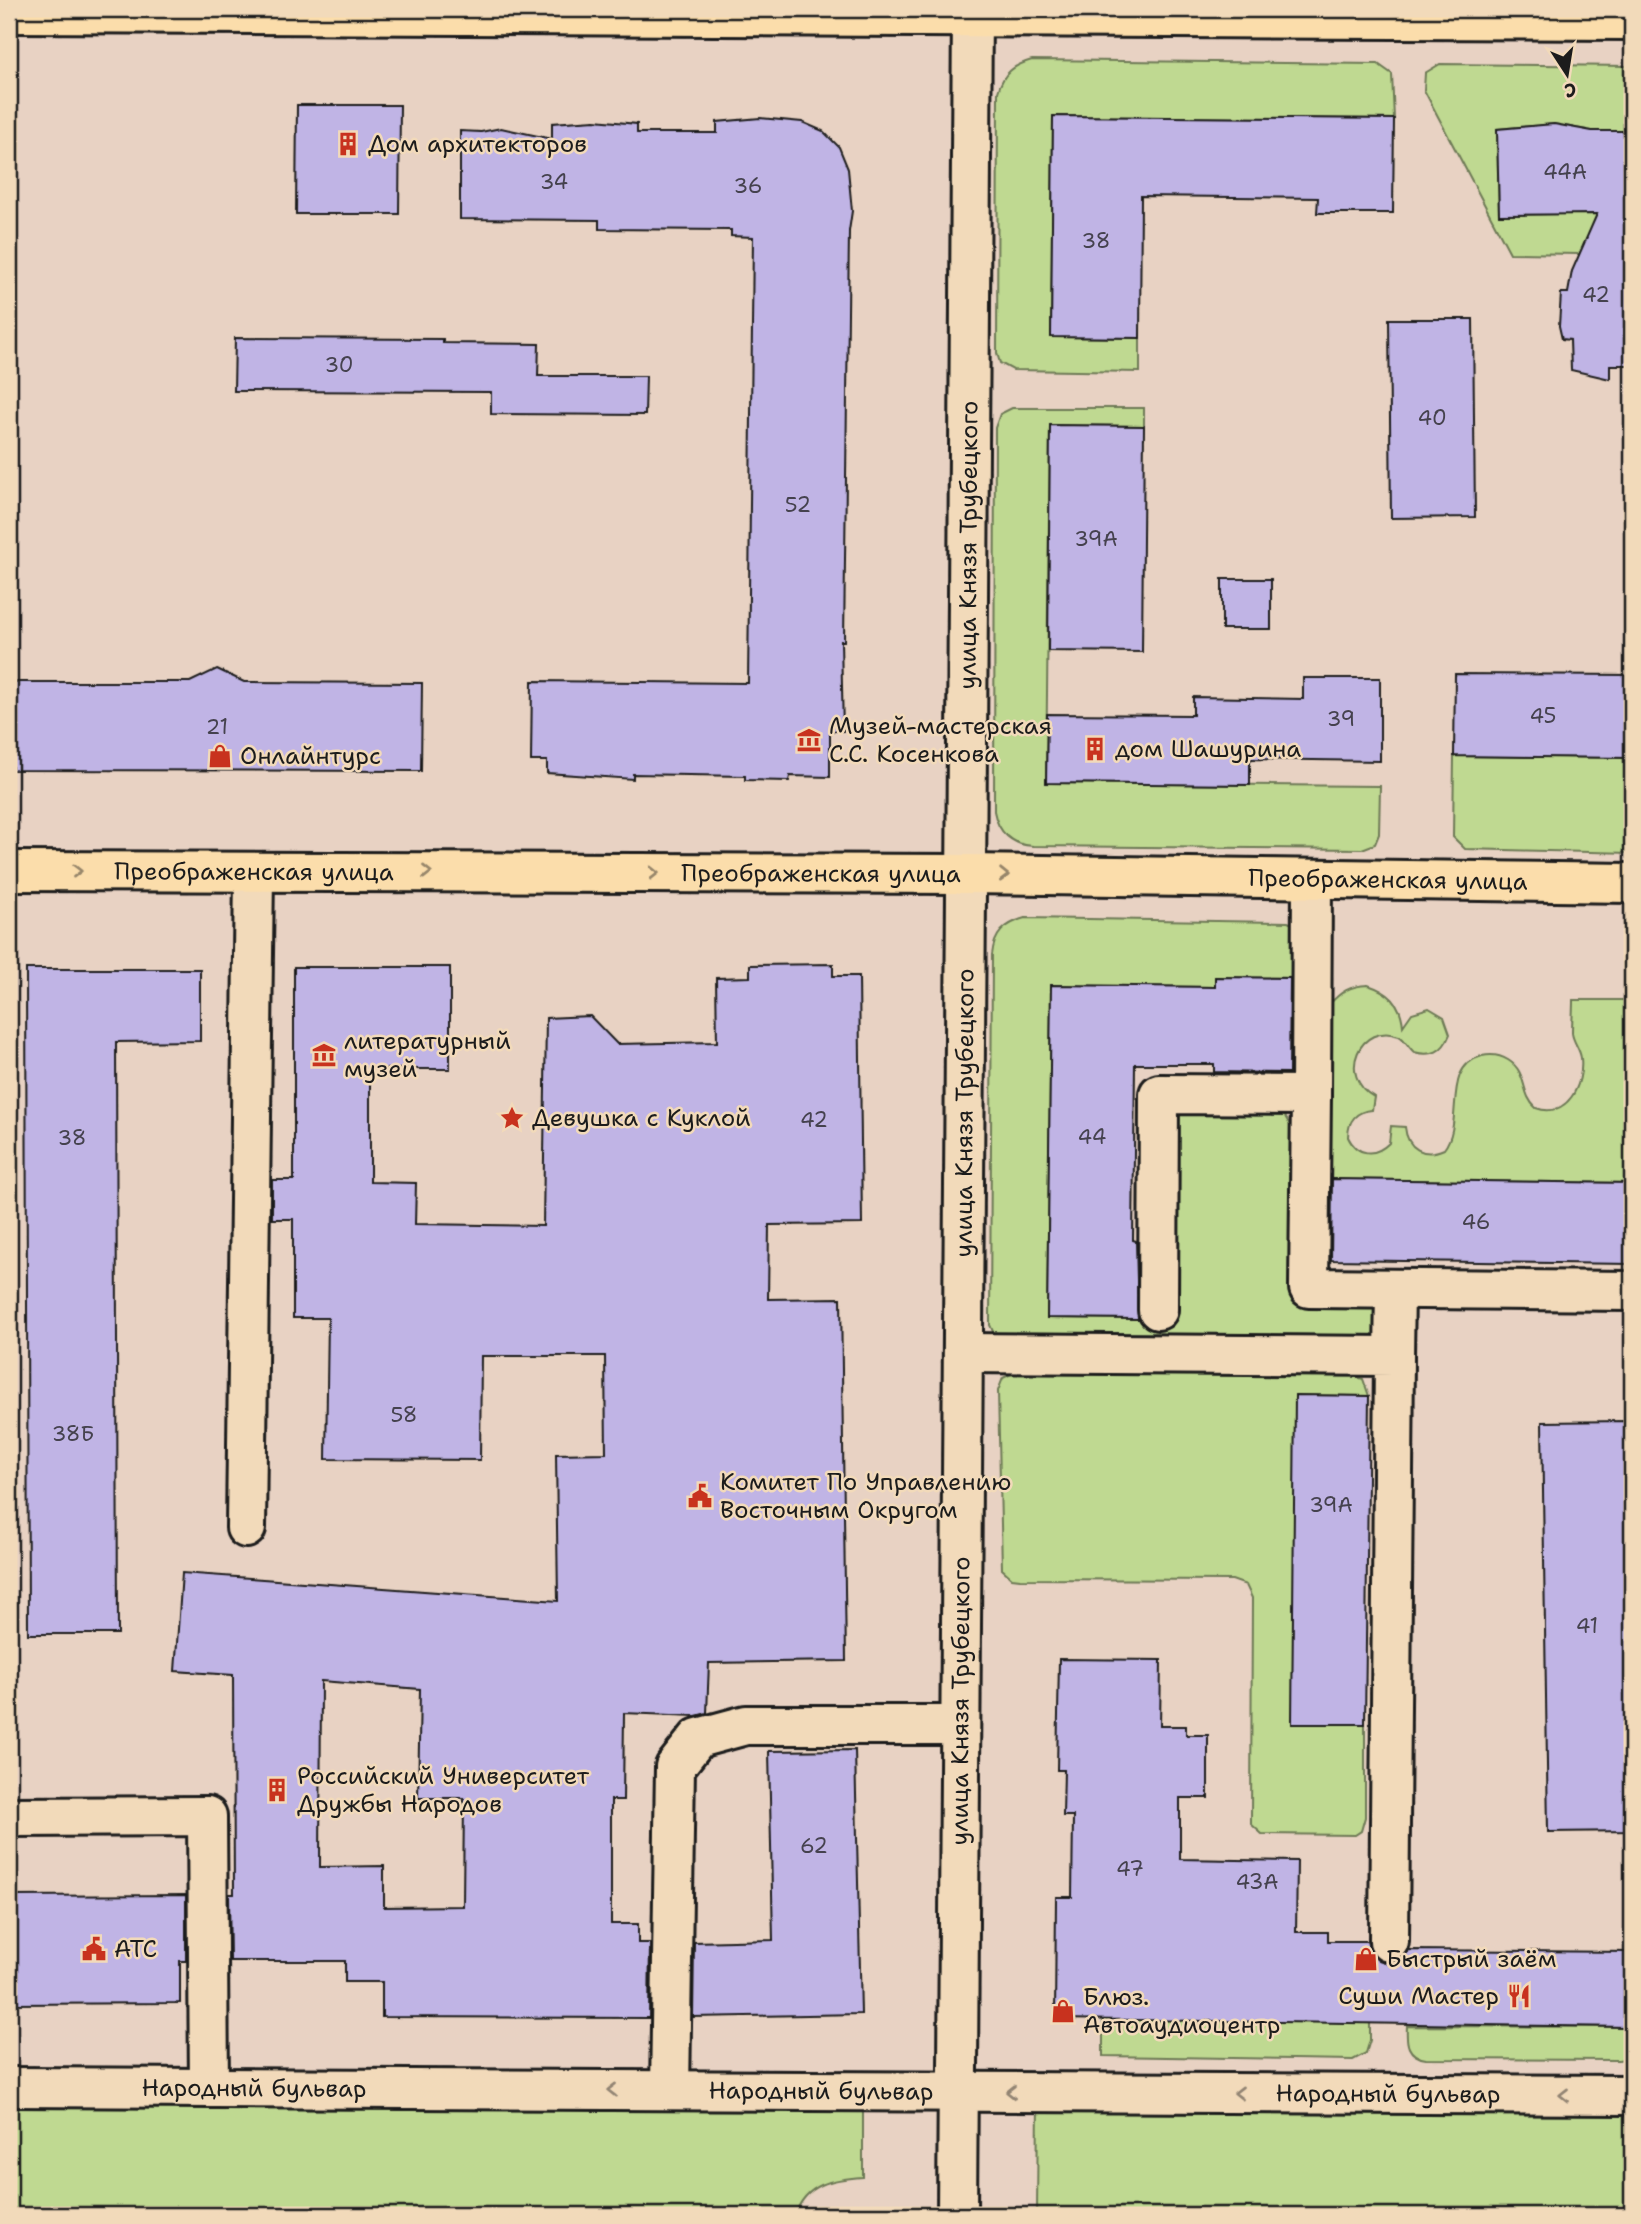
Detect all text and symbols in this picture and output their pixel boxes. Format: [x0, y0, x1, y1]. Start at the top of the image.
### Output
north arrow [1532, 38, 1602, 108]
text: С [1562, 77, 1579, 104]
place label: Дом архитекторов [368, 128, 587, 160]
building icon: Дом архитекторов [334, 130, 362, 158]
house number: 44А [1543, 158, 1587, 186]
house number: 34 [540, 168, 568, 196]
house number: 36 [734, 172, 762, 200]
house number: 38 [1082, 227, 1110, 255]
house number: 42 [1582, 281, 1610, 309]
house number: 30 [324, 351, 354, 379]
street label: улица Князя Трубецкого [951, 400, 985, 690]
house number: 40 [1417, 404, 1447, 432]
house number: 52 [785, 491, 811, 519]
house number: 39А [1074, 525, 1118, 553]
house number: 45 [1530, 702, 1556, 730]
house number: 39 [1327, 705, 1355, 733]
place label: Музей-мастерская С.С. Косенкова [829, 710, 1052, 770]
house number: 21 [206, 713, 228, 741]
museum icon: Музей-мастерская С.С. Косенкова [795, 726, 823, 754]
place label: дом Шашурина [1115, 733, 1301, 765]
building icon: дом Шашурина [1081, 735, 1109, 763]
place label: Онлайнтурс [240, 740, 381, 772]
shop icon: Онлайнтурс [206, 742, 234, 770]
street label: Преображенская улица [114, 855, 394, 888]
street label: Преображенская улица [681, 857, 961, 890]
street label: Преображенская улица [1248, 862, 1528, 898]
one-way arrow [72, 863, 83, 879]
one-way arrow [422, 864, 433, 880]
one-way arrow [650, 865, 660, 881]
one-way arrow [1000, 867, 1010, 883]
street label: улица Князя Трубецкого [948, 968, 981, 1258]
place label: литературный музей [344, 1025, 511, 1085]
museum icon: литературный музей [310, 1041, 338, 1069]
place label: Девушка с Куклой [532, 1102, 751, 1134]
place icon: Девушка с Куклой [498, 1104, 526, 1132]
house number: 42 [800, 1106, 828, 1134]
house number: 44 [1078, 1123, 1106, 1151]
house number: 38 [58, 1124, 86, 1152]
house number: 46 [1462, 1208, 1491, 1236]
house number: 58 [390, 1401, 418, 1429]
house number: 38Б [52, 1420, 94, 1448]
place label: Комитет По Управлению Восточным Округом [720, 1466, 1011, 1526]
public building icon: Комитет По Управлению Восточным Округом [686, 1482, 714, 1510]
house number: 39А [1309, 1491, 1353, 1519]
street label: улица Князя Трубецкого [944, 1556, 977, 1846]
house number: 41 [1576, 1612, 1598, 1640]
place label: Российский Университет Дружбы Народов [297, 1760, 590, 1820]
building icon: Российский Университет Дружбы Народов [263, 1776, 291, 1804]
house number: 62 [800, 1832, 828, 1860]
house number: 47 [1116, 1855, 1144, 1883]
house number: 43А [1235, 1868, 1279, 1896]
place label: АТС [114, 1933, 157, 1965]
public building icon: АТС [80, 1935, 108, 1963]
place label: Быстрый заём [1386, 1943, 1557, 1975]
shop icon: Быстрый заём [1352, 1945, 1380, 1973]
place label: Суши Мастер [1338, 1980, 1499, 2012]
place label: Блюз. Автоаудиоцентр [1083, 1981, 1280, 2041]
restaurant icon: Суши Мастер [1505, 1982, 1533, 2010]
shop icon: Блюз. Автоаудиоцентр [1049, 1997, 1077, 2025]
street label: Народный бульвар [141, 2072, 367, 2105]
street label: Народный бульвар [708, 2074, 934, 2108]
street label: Народный бульвар [1275, 2077, 1501, 2110]
one-way arrow [606, 2082, 617, 2098]
one-way arrow [1005, 2084, 1016, 2100]
one-way arrow [1233, 2085, 1243, 2101]
one-way arrow [1558, 2087, 1569, 2103]

